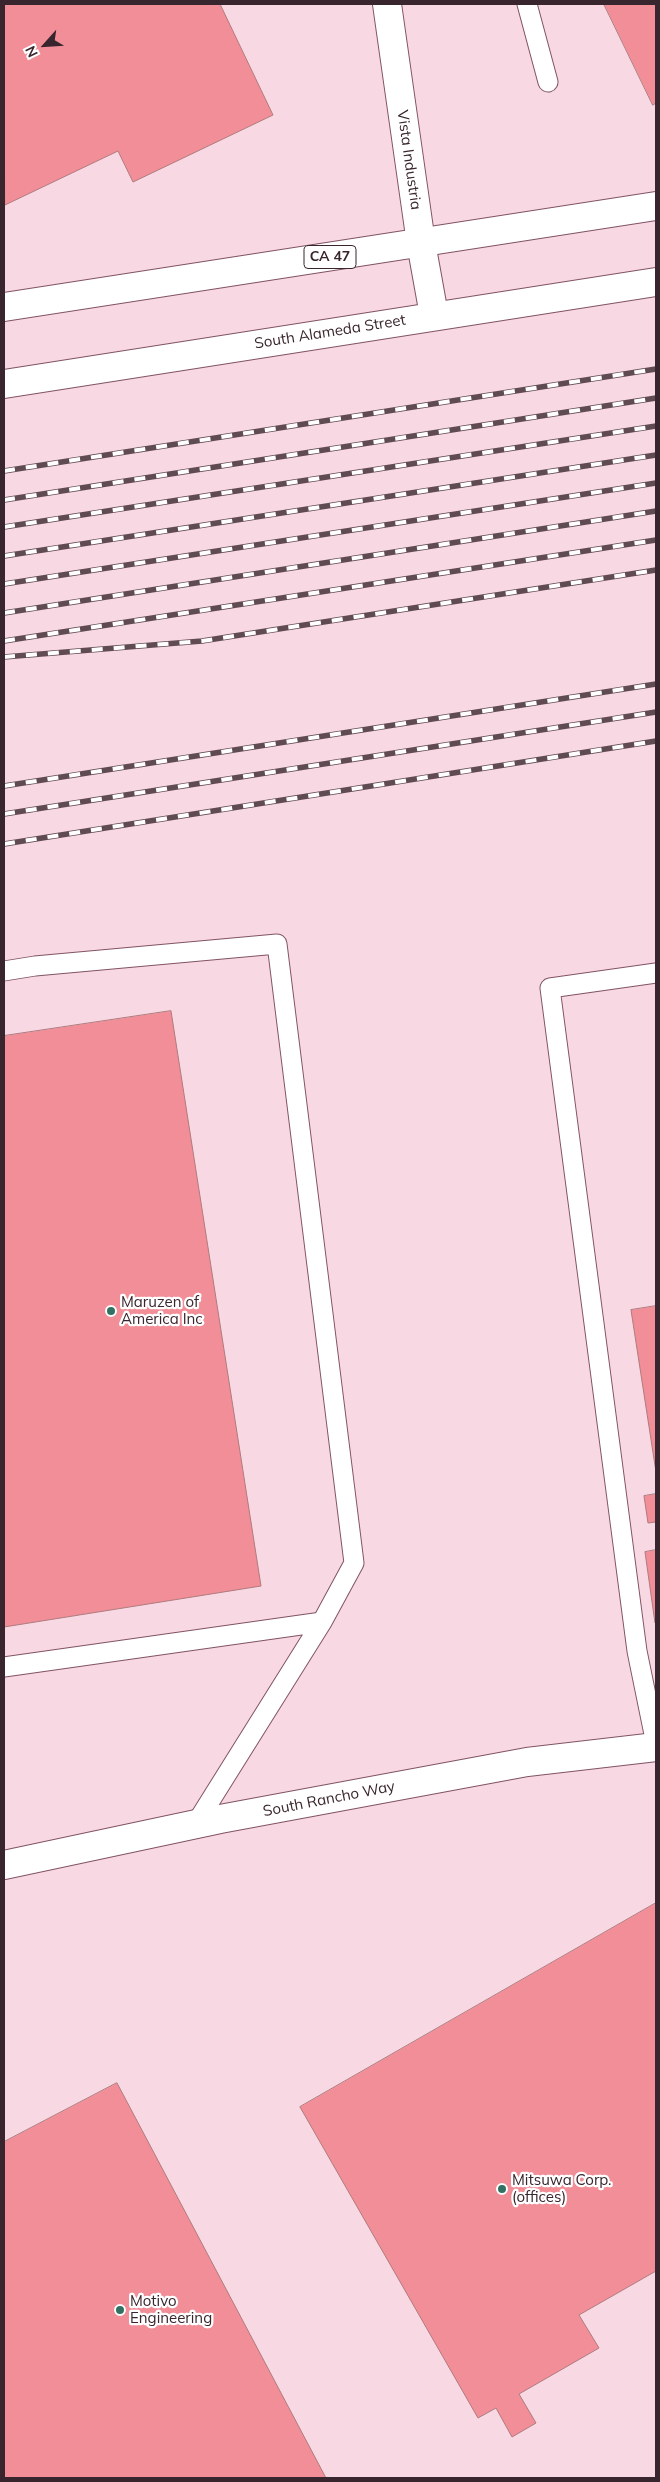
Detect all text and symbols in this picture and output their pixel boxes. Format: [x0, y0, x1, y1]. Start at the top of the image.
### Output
north arrow [20, 20, 70, 70]
text: N [21, 43, 42, 60]
street label: Vista Industria [393, 109, 425, 211]
road number: CA 47 [304, 246, 356, 268]
street label: South Alameda Street [253, 311, 407, 353]
place label: Maruzen of America Inc [121, 1293, 203, 1328]
marker: Maruzen of America Inc [105, 1305, 117, 1317]
street label: South Rancho Way [261, 1777, 397, 1821]
place label: Mitsuwa Corp. (offices) [512, 2171, 611, 2206]
marker: Mitsuwa Corp. (offices) [496, 2183, 508, 2195]
place label: Motivo Engineering [130, 2292, 212, 2327]
marker: Motivo Engineering [114, 2304, 126, 2316]

